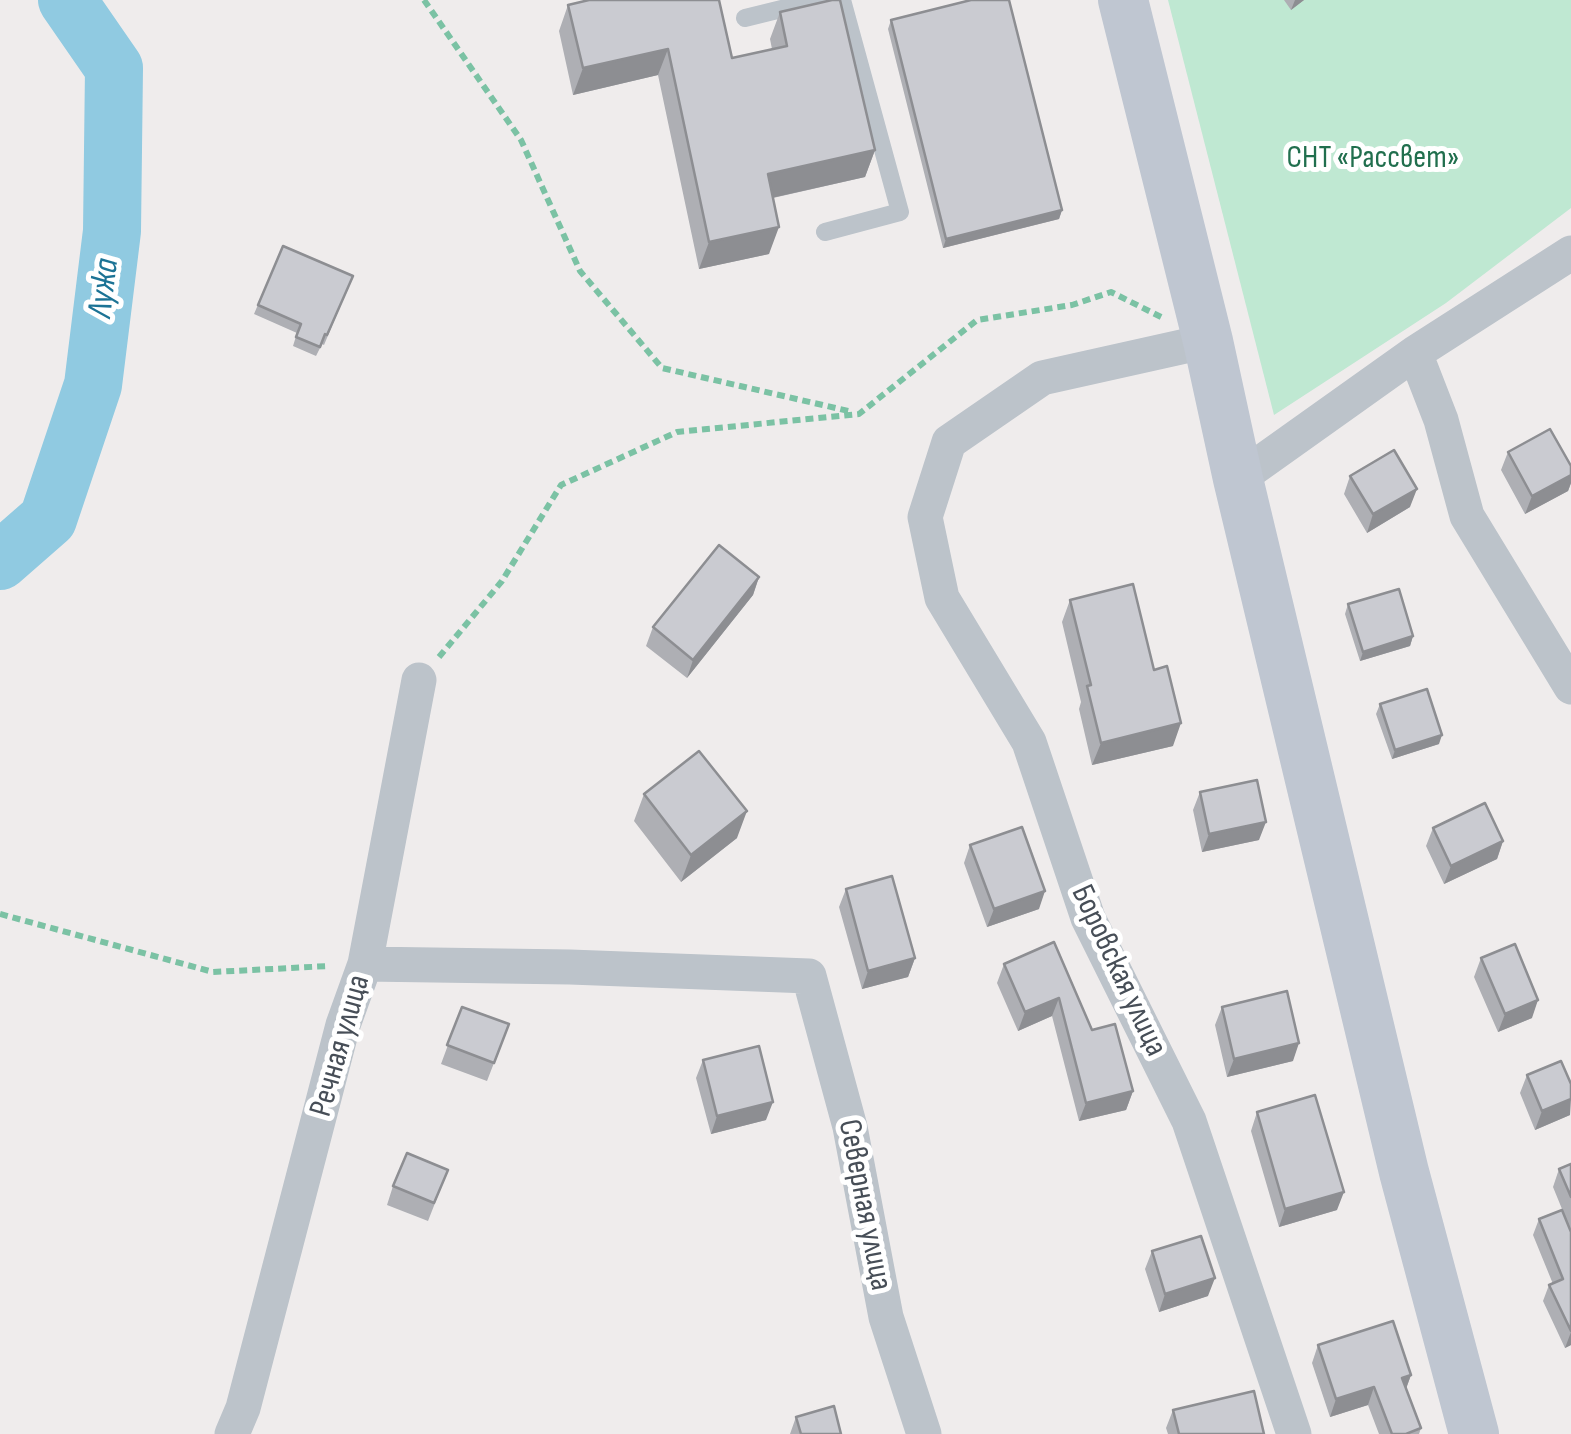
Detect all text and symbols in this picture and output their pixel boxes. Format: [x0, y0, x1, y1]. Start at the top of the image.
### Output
park label: СНТ «Рассвет» [1287, 140, 1459, 178]
water label: Лужа [81, 256, 129, 320]
street label: Боровская улица [1062, 879, 1174, 1063]
street label: Речная улица [303, 971, 379, 1121]
street label: Северная улица [829, 1116, 899, 1294]

